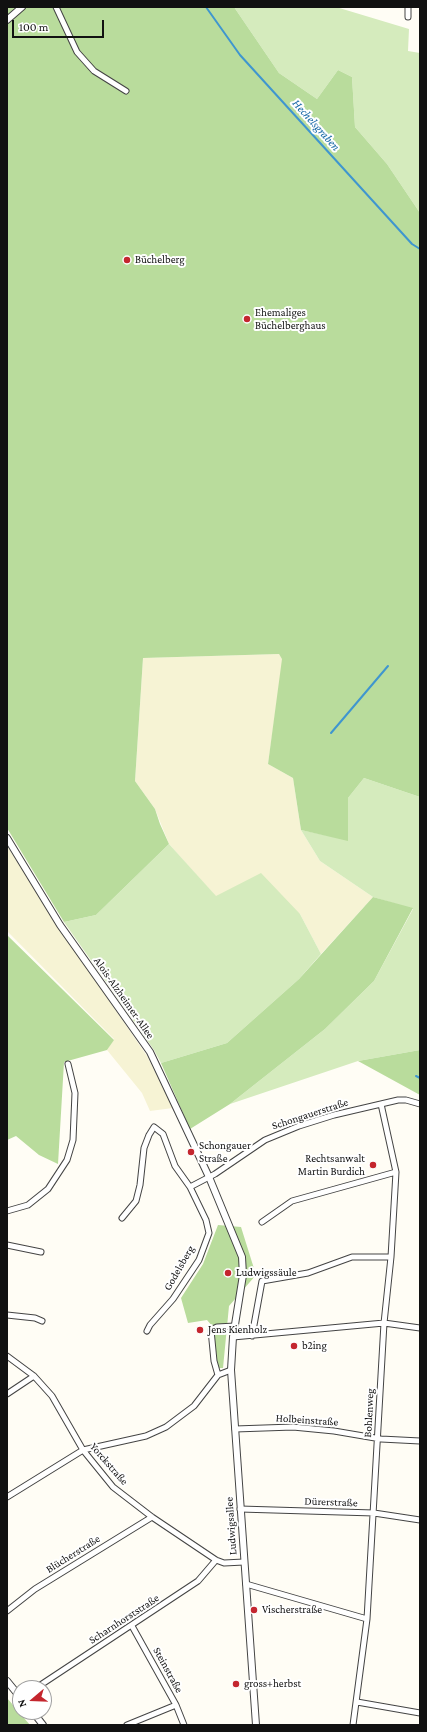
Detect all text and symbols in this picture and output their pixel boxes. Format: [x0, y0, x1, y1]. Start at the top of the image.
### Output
scale bar [14, 12, 106, 38]
text: 100 m [19, 20, 48, 34]
water label: Hechelsgraben [289, 96, 343, 154]
place label: Büchelberg [135, 253, 185, 267]
marker: Büchelberg [122, 255, 132, 265]
place label: Ehemaliges Büchelberghaus [255, 306, 326, 332]
marker: Ehemaliges Büchelberghaus [242, 314, 252, 324]
street label: Alois-Alzheimer-Allee [91, 955, 157, 1041]
street label: Schongauerstraße [270, 1095, 350, 1133]
place label: Schongauer Straße [199, 1139, 251, 1165]
marker: Schongauer Straße [186, 1147, 196, 1157]
place label: Rechtsanwalt Martin Burdich [298, 1152, 365, 1178]
marker: Rechtsanwalt Martin Burdich [368, 1160, 378, 1170]
street label: Godelsberg [161, 1243, 197, 1293]
place label: Ludwigssäule [236, 1266, 297, 1280]
marker: Ludwigssäule [223, 1268, 233, 1278]
place label: Jens Kienholz [208, 1323, 267, 1337]
marker: Jens Kienholz [195, 1325, 205, 1335]
place label: b2ing [302, 1339, 327, 1353]
marker: b2ing [289, 1341, 299, 1351]
street label: Bohlenweg [361, 1388, 377, 1438]
street label: Holbeinstraße [275, 1411, 339, 1429]
street label: Yorckstraße [87, 1440, 131, 1488]
street label: Dürerstraße [304, 1494, 358, 1510]
street label: Ludwigsallee [222, 1497, 240, 1555]
street label: Blücherstraße [43, 1532, 103, 1576]
street label: Scharnhorststraße [86, 1591, 162, 1647]
place label: Vischerstraße [262, 1603, 322, 1617]
marker: Vischerstraße [249, 1605, 259, 1615]
street label: Steinstraße [150, 1645, 186, 1695]
place label: gross+herbst [244, 1677, 301, 1691]
marker: gross+herbst [231, 1679, 241, 1689]
north arrow [12, 1680, 52, 1720]
text: N [15, 1698, 28, 1709]

